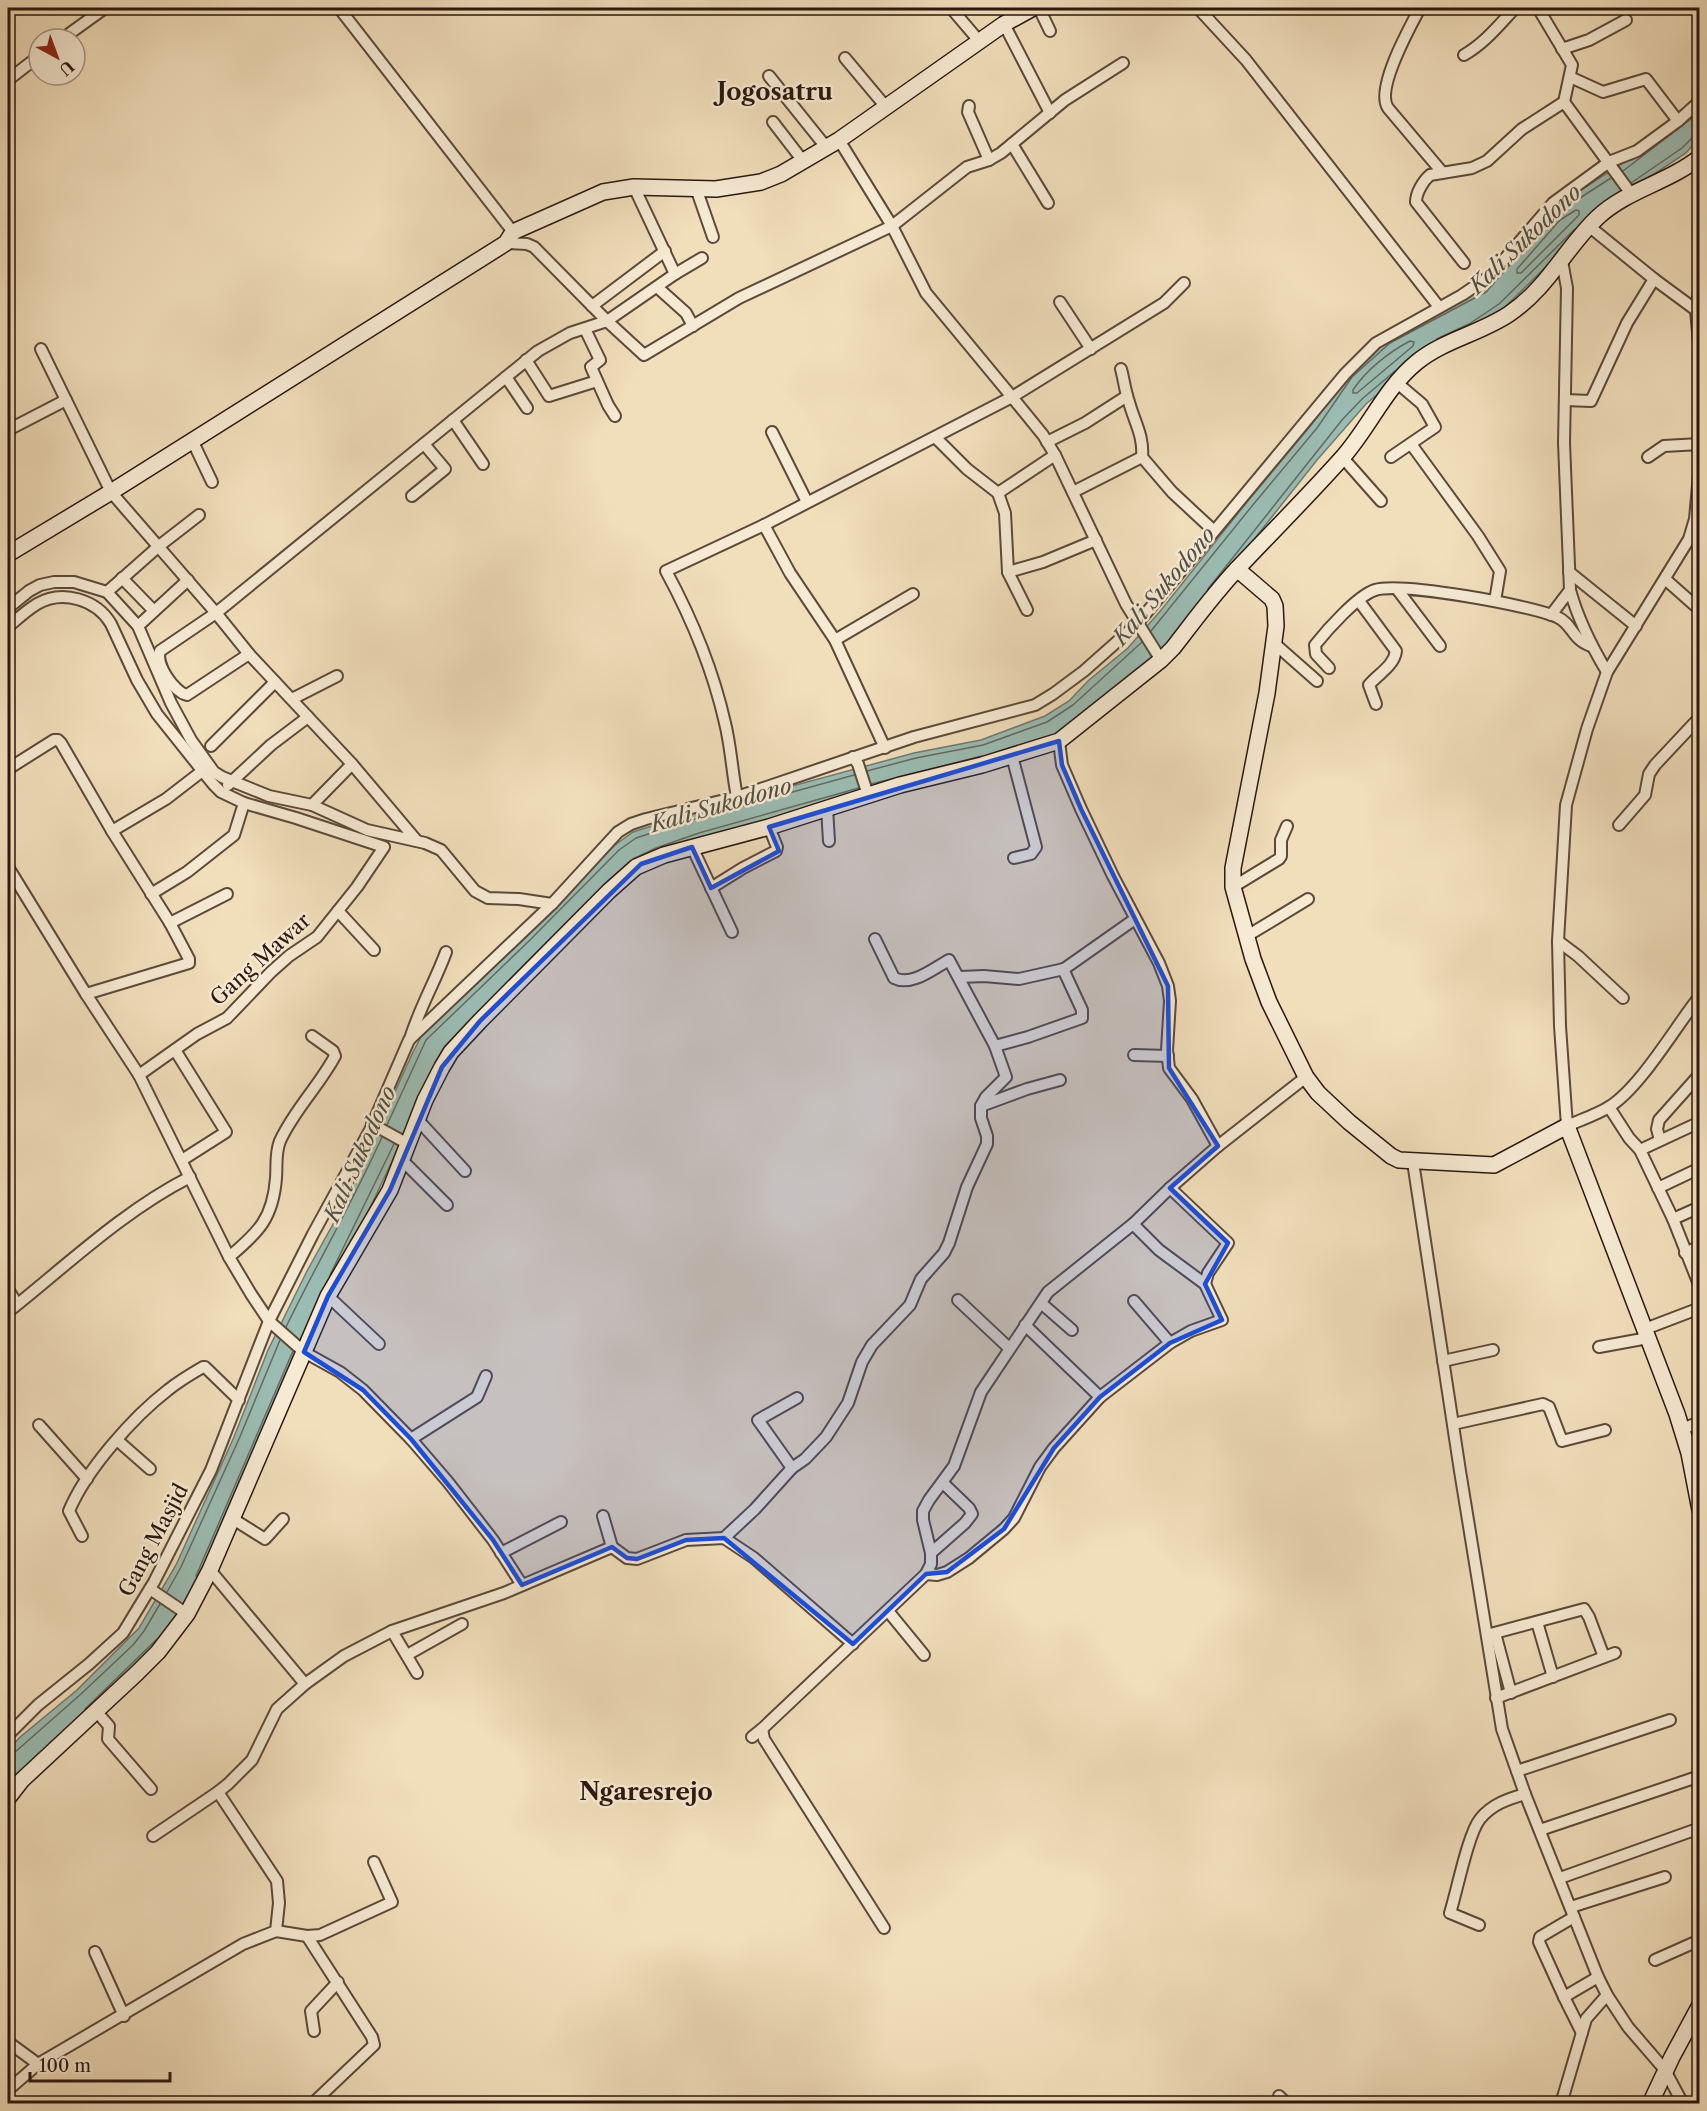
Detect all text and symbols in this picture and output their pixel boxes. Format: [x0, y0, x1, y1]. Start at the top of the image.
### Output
north arrow [27, 27, 87, 87]
text: U [55, 57, 78, 80]
district label: Jogosatru [713, 77, 833, 106]
water label: Kali Sukodono [1462, 179, 1587, 301]
water label: Kali Sukodono [1105, 521, 1221, 652]
water label: Kali Sukodono [645, 772, 795, 839]
street label: Gang Mawar [205, 907, 315, 1010]
water label: Kali Sukodono [317, 1082, 402, 1228]
street label: Gang Masjid [113, 1479, 193, 1601]
district label: Ngaresrejo [579, 1777, 713, 1806]
scale bar [30, 2045, 170, 2083]
text: 100 m [39, 2055, 91, 2077]

